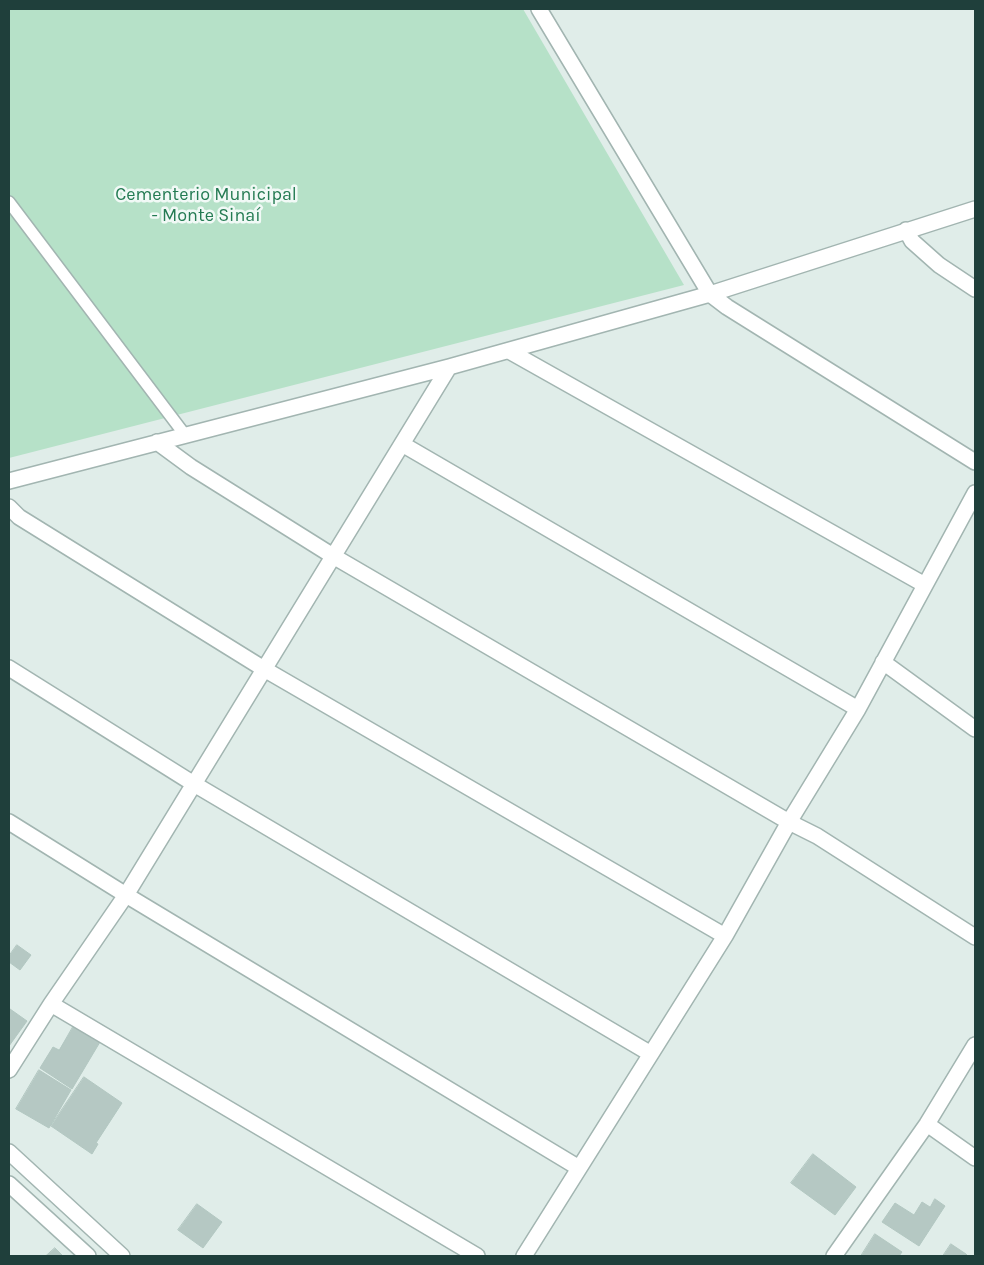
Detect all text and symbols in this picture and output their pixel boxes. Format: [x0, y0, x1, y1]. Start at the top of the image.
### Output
park label: Cementerio Municipal - Monte Sinaí [115, 184, 297, 226]

